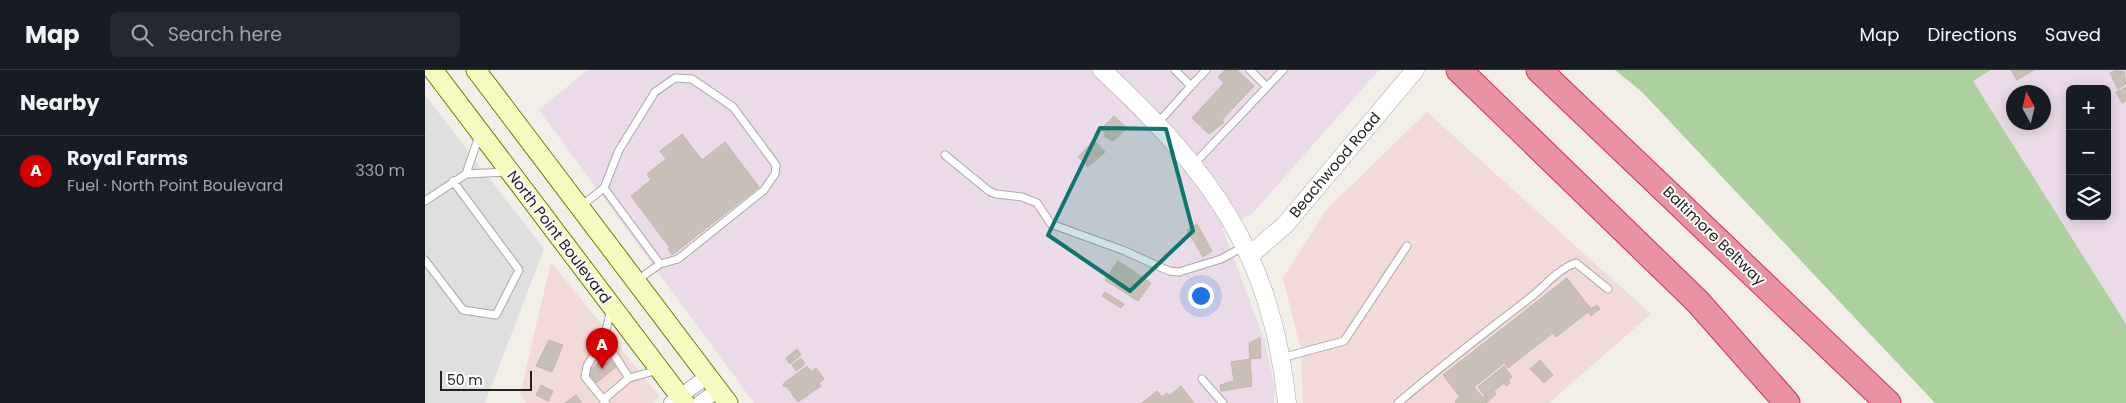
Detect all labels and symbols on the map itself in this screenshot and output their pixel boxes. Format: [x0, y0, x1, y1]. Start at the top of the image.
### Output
north arrow [2006, 85, 2051, 130]
street label: Beachwood Road [1284, 107, 1385, 222]
street label: North Point Boulevard [502, 166, 616, 308]
street label: Baltimore Beltway [1659, 181, 1770, 290]
your location [1188, 283, 1214, 309]
pin: A [586, 328, 618, 369]
scale bar [440, 368, 533, 391]

